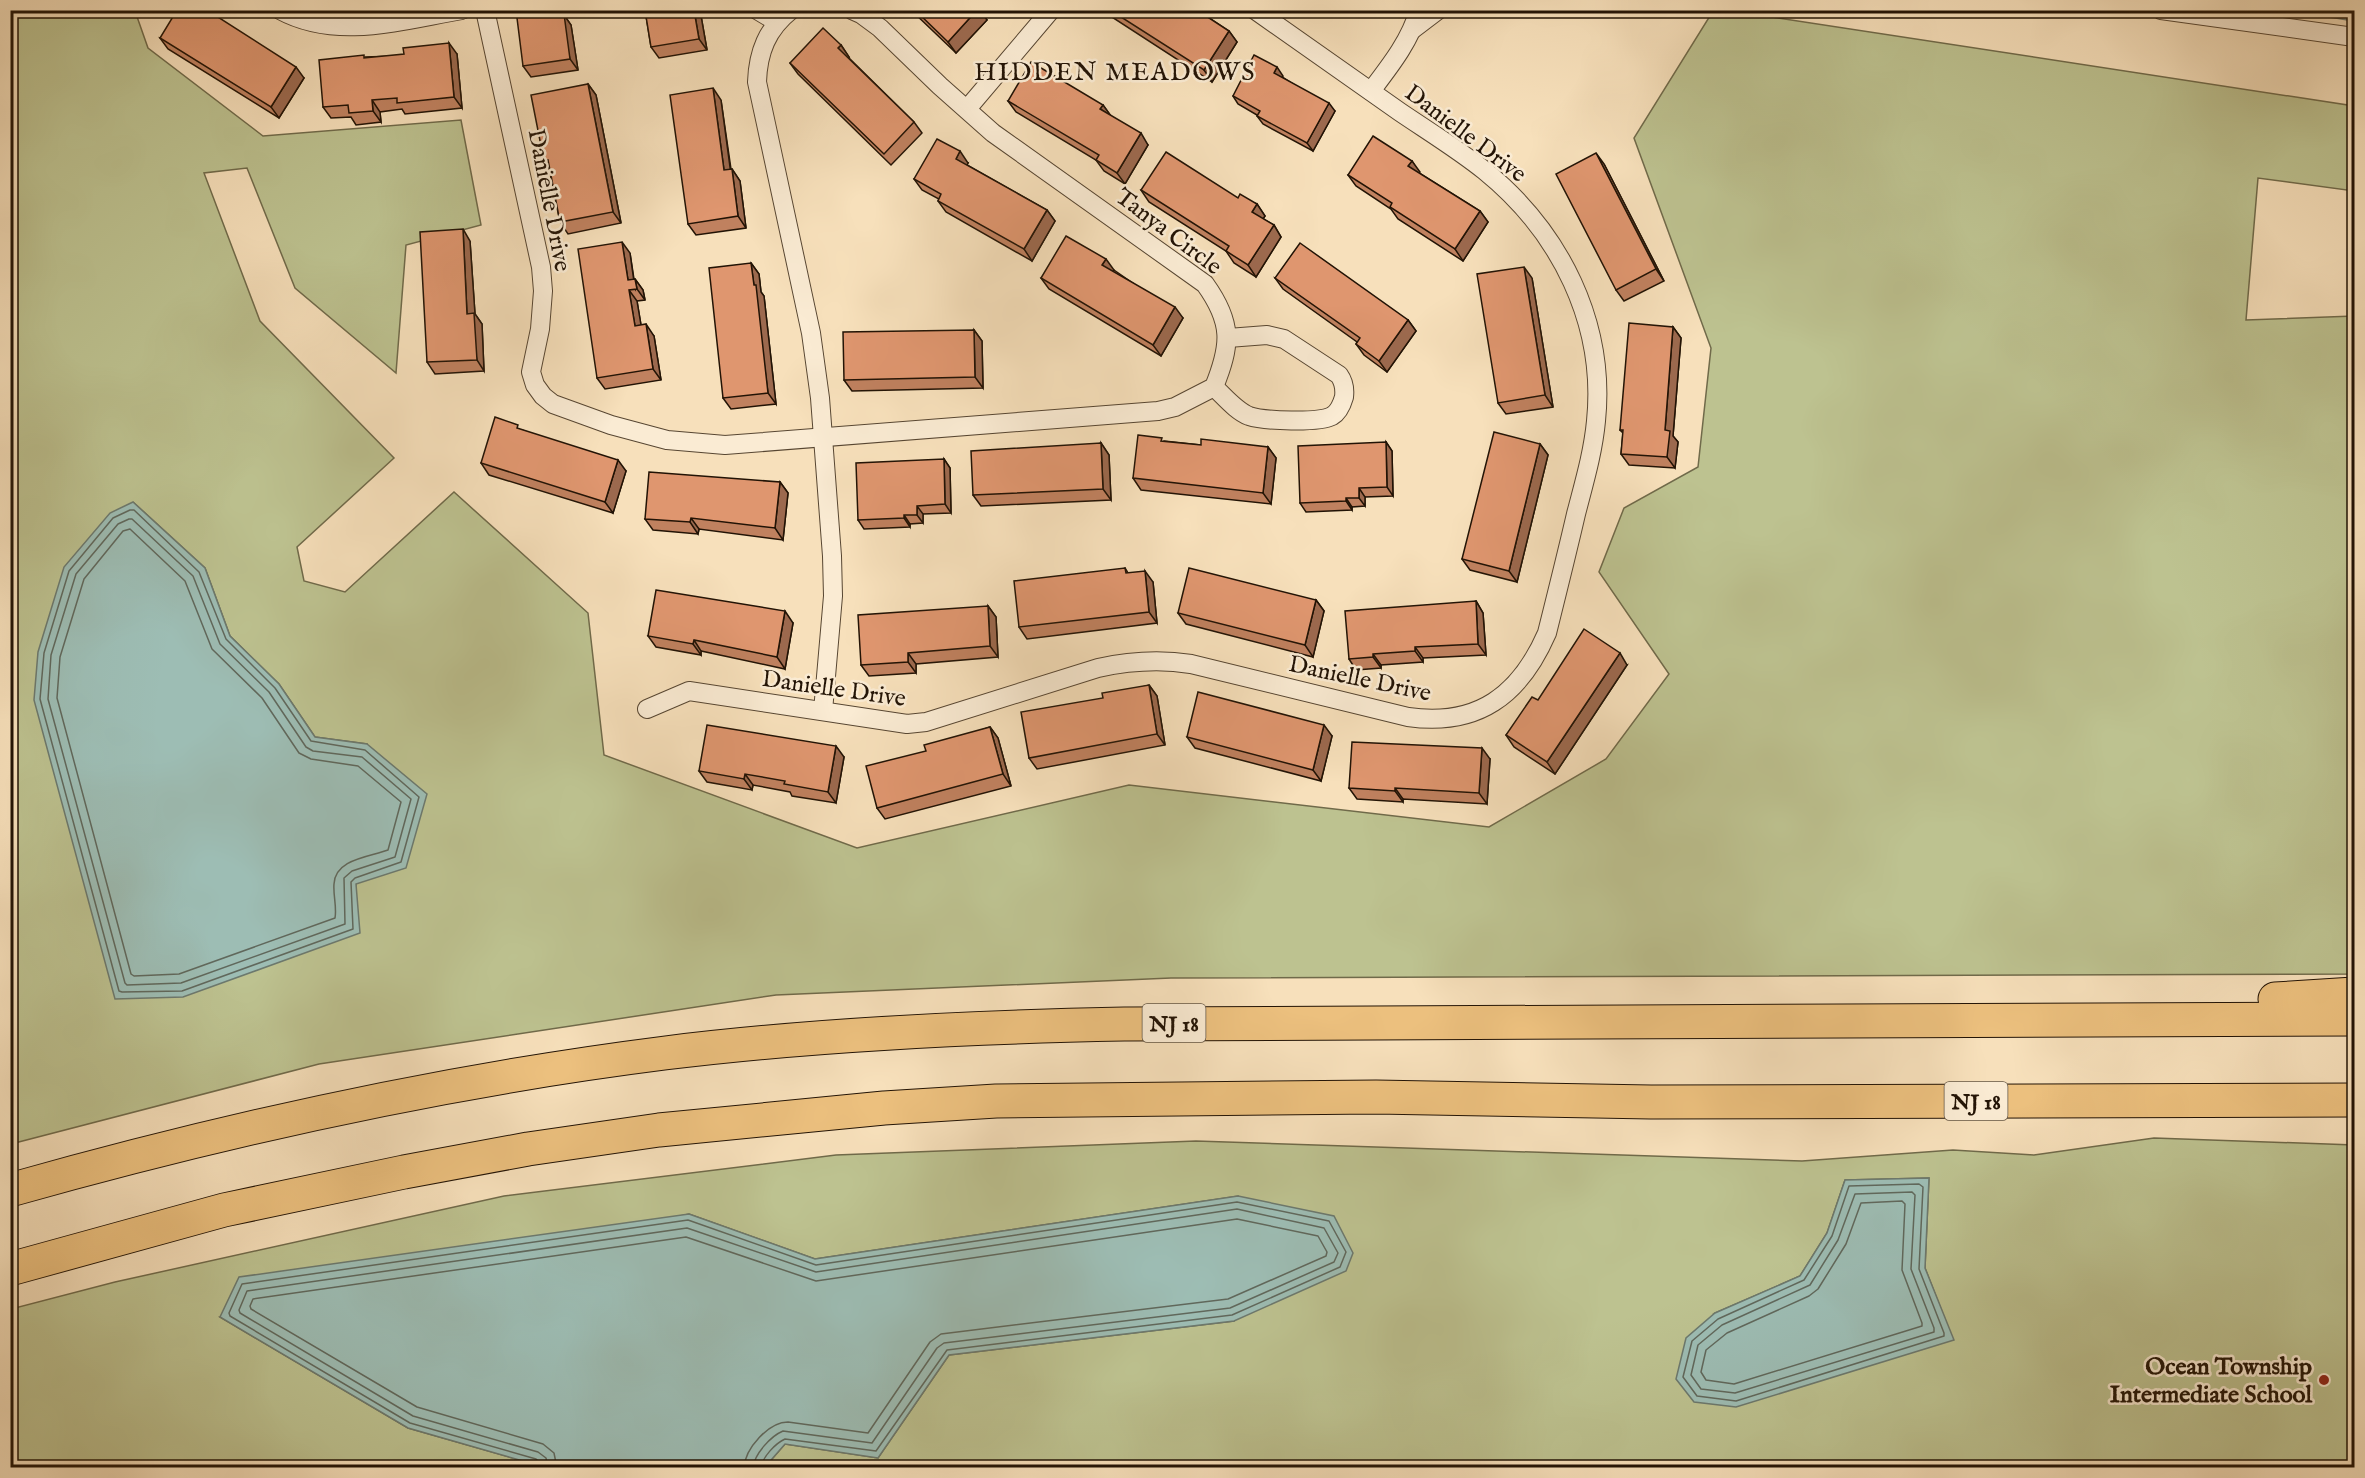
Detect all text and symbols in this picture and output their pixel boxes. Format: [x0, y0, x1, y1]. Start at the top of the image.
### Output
district label: HIDDEN MEADOWS [974, 56, 1256, 89]
street label: Danielle Drive [1398, 78, 1532, 190]
street label: Danielle Drive [519, 126, 578, 274]
street label: Tanya Circle [1108, 182, 1228, 282]
street label: Danielle Drive [1286, 649, 1434, 710]
street label: Danielle Drive [760, 664, 908, 715]
road number: NJ 18 [1142, 1004, 1206, 1042]
road number: NJ 18 [1944, 1082, 2008, 1120]
place label: Ocean Township Intermediate School [2110, 1352, 2312, 1411]
marker: Ocean Township Intermediate School [2317, 1373, 2331, 1387]

